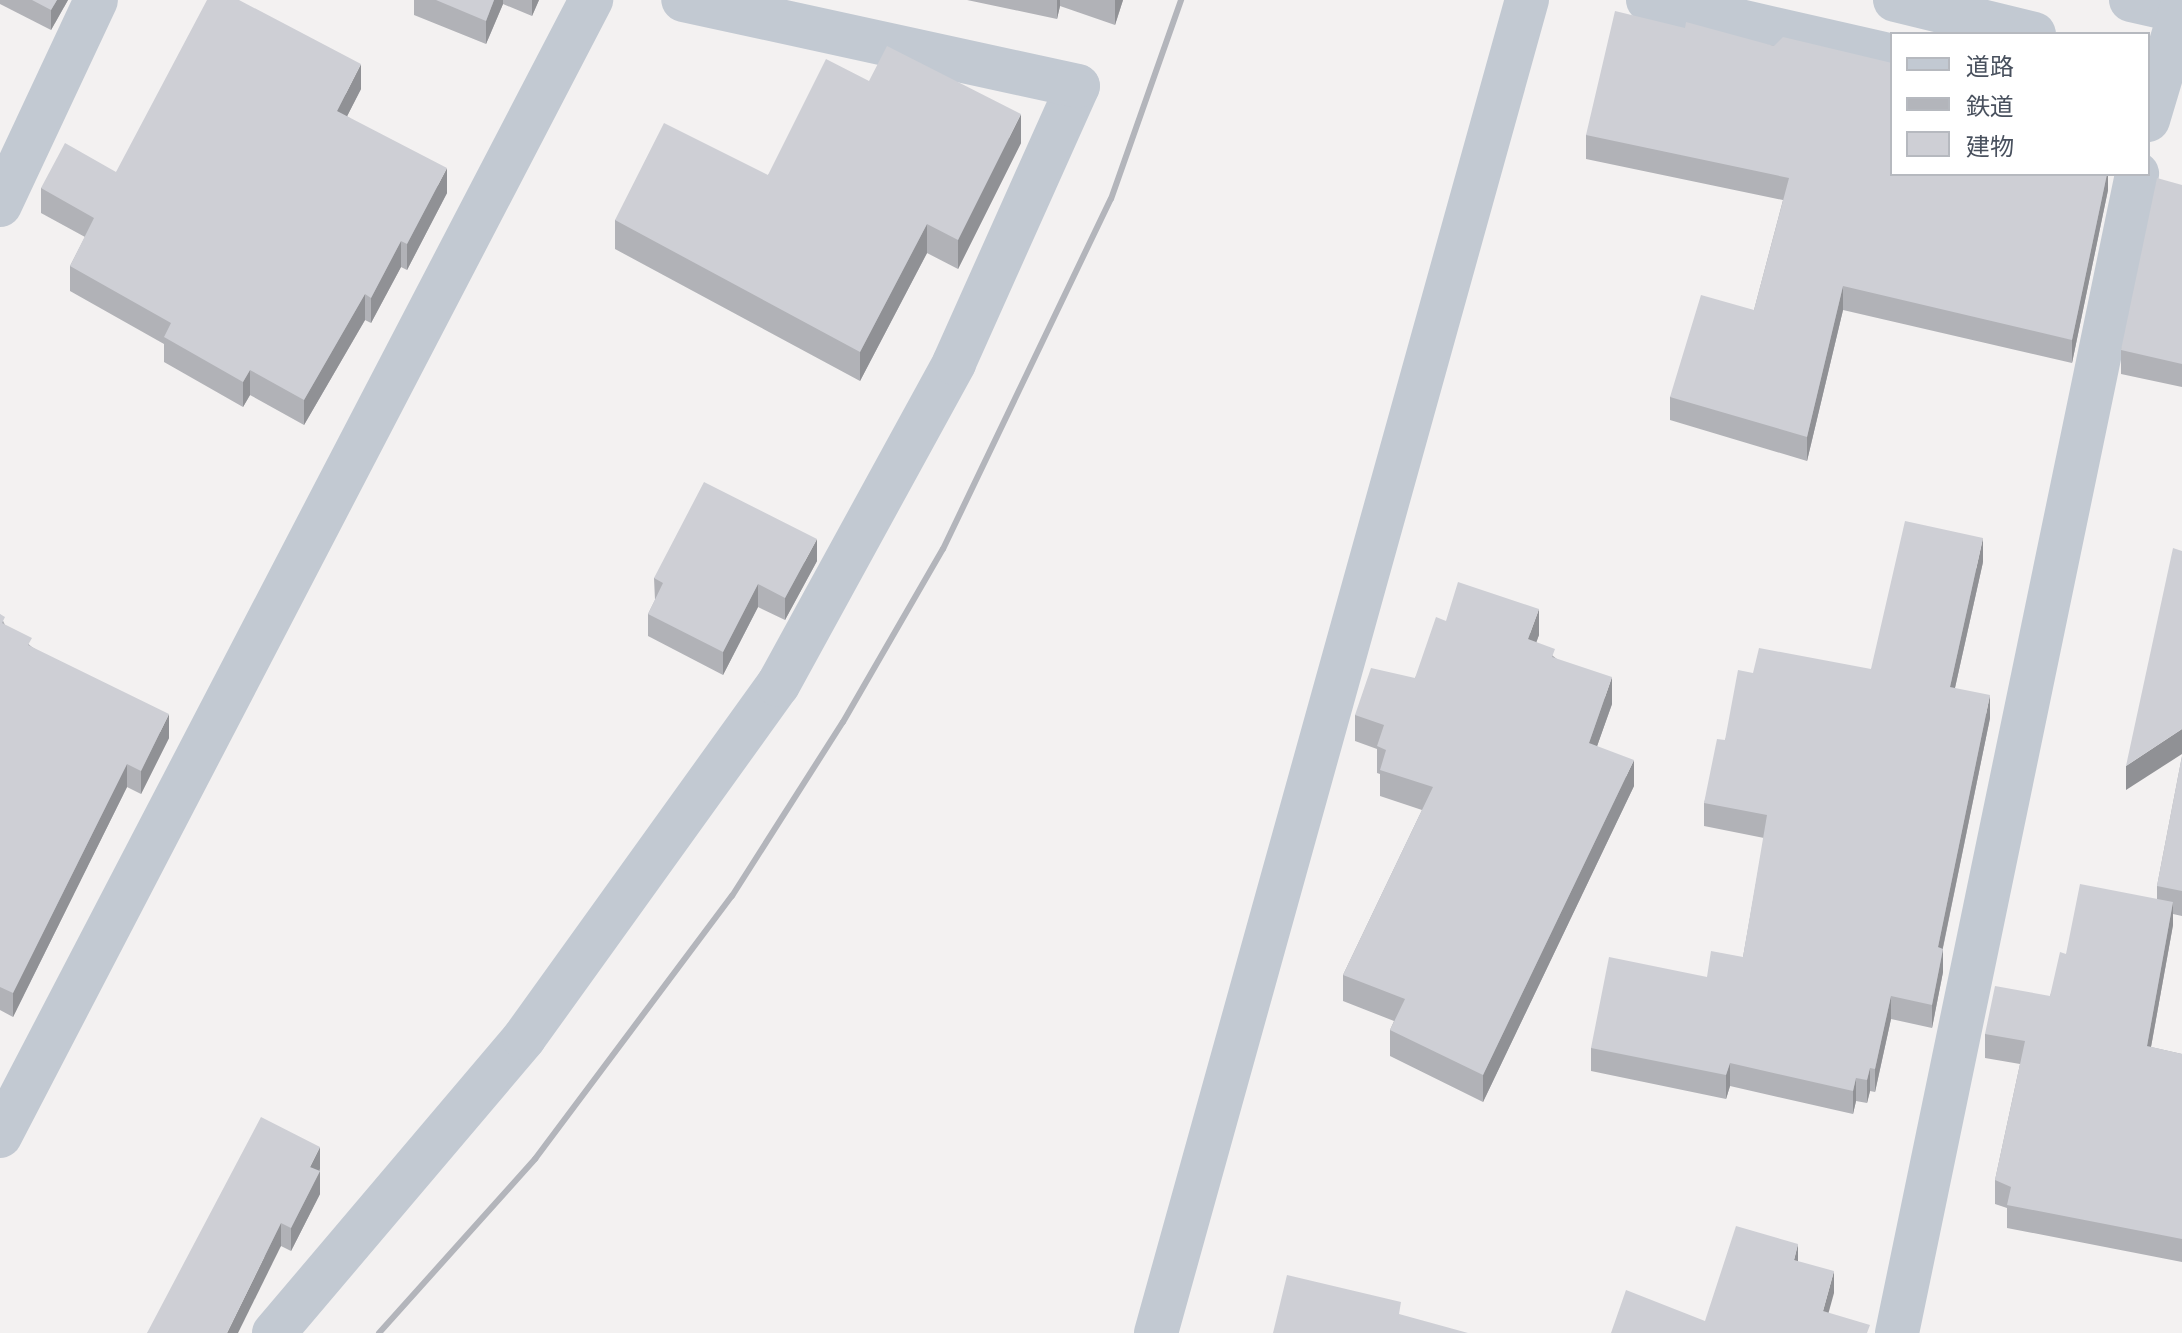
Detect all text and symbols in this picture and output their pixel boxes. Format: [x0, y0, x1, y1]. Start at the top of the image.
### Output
legend [1890, 32, 2150, 176]
text: 道路 [1966, 49, 2014, 82]
text: 鉄道 [1966, 89, 2014, 122]
text: 建物 [1966, 129, 2014, 162]

